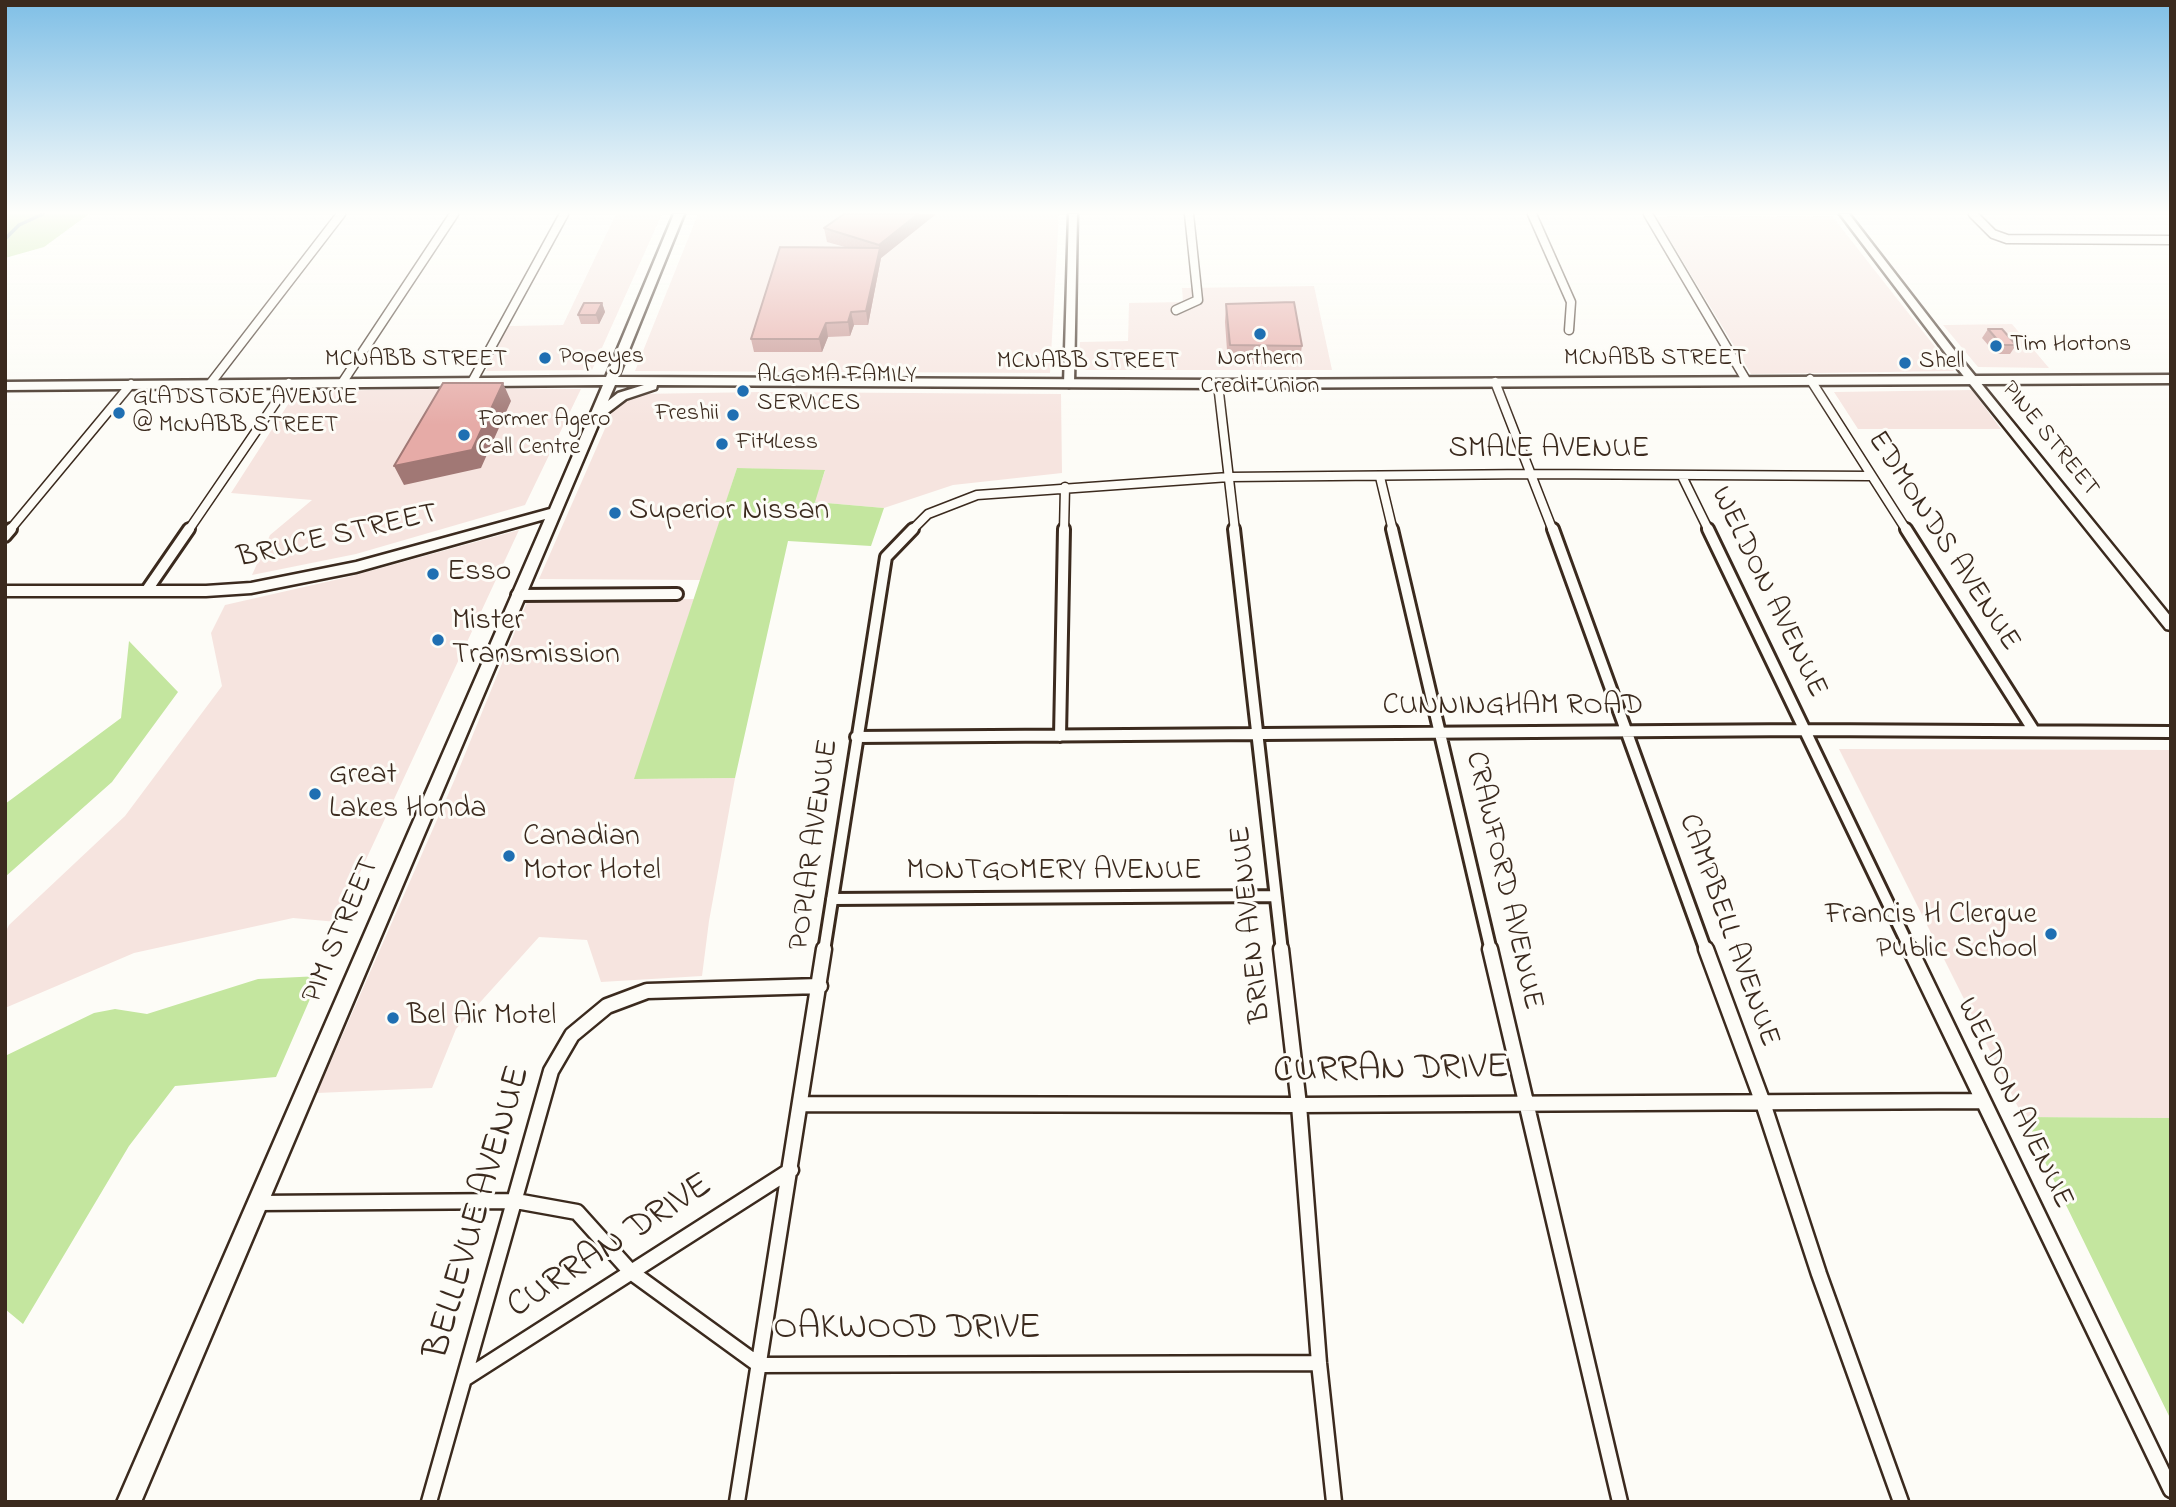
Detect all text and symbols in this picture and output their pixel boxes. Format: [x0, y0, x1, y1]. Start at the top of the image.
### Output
marker: Northern Credit Union [1252, 326, 1268, 342]
place label: Tim Hortons [2010, 332, 2131, 360]
marker: Tim Hortons [1988, 338, 2004, 354]
place label: Popeyes [559, 344, 644, 372]
place label: Northern Credit Union [1201, 346, 1319, 402]
street label: MCNABB STREET [1564, 346, 1746, 374]
street label: MCNABB STREET [325, 347, 507, 375]
street label: MCNABB STREET [997, 349, 1179, 377]
place label: Shell [1919, 349, 1965, 377]
marker: Popeyes [537, 350, 553, 366]
marker: Shell [1897, 355, 1913, 371]
place label: ALGOMA FAMILY SERVICES [757, 363, 917, 419]
street label: PINE STREET [1994, 376, 2104, 504]
marker: ALGOMA FAMILY SERVICES [735, 383, 751, 399]
place label: GLADSTONE AVENUE @ McNABB STREET [133, 385, 358, 441]
place label: Freshii [655, 401, 719, 429]
marker: GLADSTONE AVENUE @ McNABB STREET [111, 405, 127, 421]
place label: Former Agero Call Centre [478, 407, 610, 463]
marker: Freshii [725, 407, 741, 423]
street label: EDMONDS AVENUE [1857, 425, 2027, 659]
marker: Former Agero Call Centre [456, 427, 472, 443]
place label: Fit4Less [736, 430, 818, 458]
street label: SMALE AVENUE [1449, 433, 1649, 469]
marker: Fit4Less [714, 436, 730, 452]
street label: WELDON AVENUE [1700, 482, 1834, 704]
place label: Superior Nissan [629, 495, 829, 531]
street label: BRUCE STREET [234, 497, 442, 579]
marker: Superior Nissan [607, 505, 623, 521]
place label: Esso [447, 556, 511, 592]
marker: Esso [425, 566, 441, 582]
place label: Mister Transmission [452, 605, 620, 676]
marker: Mister Transmission [430, 632, 446, 648]
street label: CUNNINGHAM ROAD [1383, 690, 1643, 726]
street label: POPLAR AVENUE [783, 737, 849, 953]
street label: CRAWFORD AVENUE [1455, 748, 1549, 1014]
place label: Great Lakes Honda [329, 759, 487, 830]
marker: Great Lakes Honda [307, 786, 323, 802]
street label: CAMPBELL AVENUE [1668, 810, 1786, 1052]
place label: Canadian Motor Hotel [523, 821, 661, 892]
street label: BRIEN AVENUE [1225, 824, 1281, 1024]
marker: Canadian Motor Hotel [501, 848, 517, 864]
street label: PIM STREET [296, 853, 390, 1009]
street label: MONTGOMERY AVENUE [906, 855, 1202, 891]
place label: Francis H Clergue Public School [1825, 899, 2037, 970]
marker: Francis H Clergue Public School [2043, 926, 2059, 942]
street label: WELDON AVENUE [1946, 993, 2080, 1215]
place label: Bel Air Motel [407, 1000, 556, 1036]
marker: Bel Air Motel [385, 1010, 401, 1026]
street label: CURRAN DRIVE [1273, 1048, 1509, 1096]
street label: BELLEVUE AVENUE [417, 1061, 543, 1365]
street label: CURRAN DRIVE [500, 1165, 722, 1331]
street label: OAKWOOD DRIVE [773, 1309, 1041, 1353]

